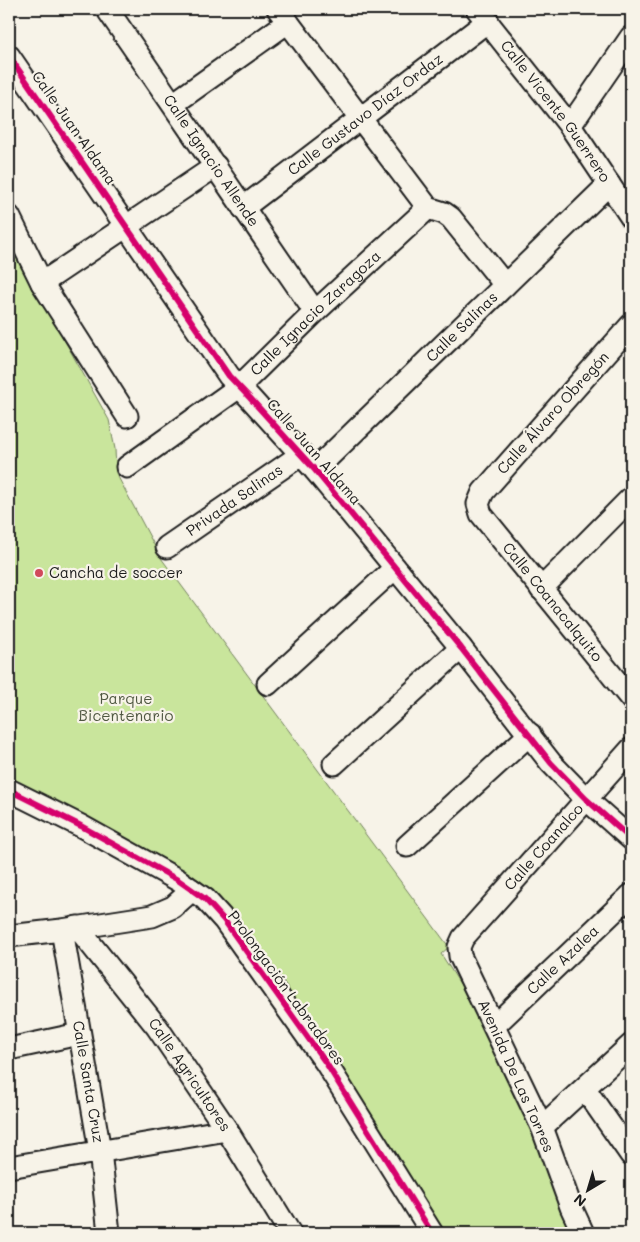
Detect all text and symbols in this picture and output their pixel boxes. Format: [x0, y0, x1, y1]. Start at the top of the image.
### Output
street label: Calle Vicente Guerrero [497, 36, 616, 186]
street label: Calle Gustavo Díaz Ordaz [283, 48, 446, 179]
street label: Calle Juan Aldama [28, 66, 122, 188]
street label: Calle Ignacio Allende [160, 90, 264, 230]
street label: Calle Ignacio Zaragoza [245, 245, 385, 380]
street label: Calle Salinas [421, 287, 501, 366]
street label: Calle Álvaro Obregón [492, 347, 613, 478]
street label: Calle Juan Aldama [263, 394, 367, 509]
street label: Privada Salinas [182, 459, 286, 540]
street label: Calle Coanacalquito [499, 538, 608, 665]
place label: Cancha de soccer [49, 562, 183, 582]
marker: Cancha de soccer [33, 567, 45, 579]
park label: Parque Bicentenario [79, 688, 174, 725]
street label: Calle Coanalco [499, 799, 587, 894]
street label: Prolongación Labradores [224, 906, 350, 1069]
street label: Calle Azalea [522, 920, 603, 998]
street label: Avenida De Las Torres [474, 996, 560, 1155]
street label: Calle Agricultores [145, 1013, 236, 1135]
street label: Calle Santa Cruz [69, 1019, 109, 1144]
north arrow [562, 1164, 612, 1214]
text: N [570, 1190, 590, 1211]

